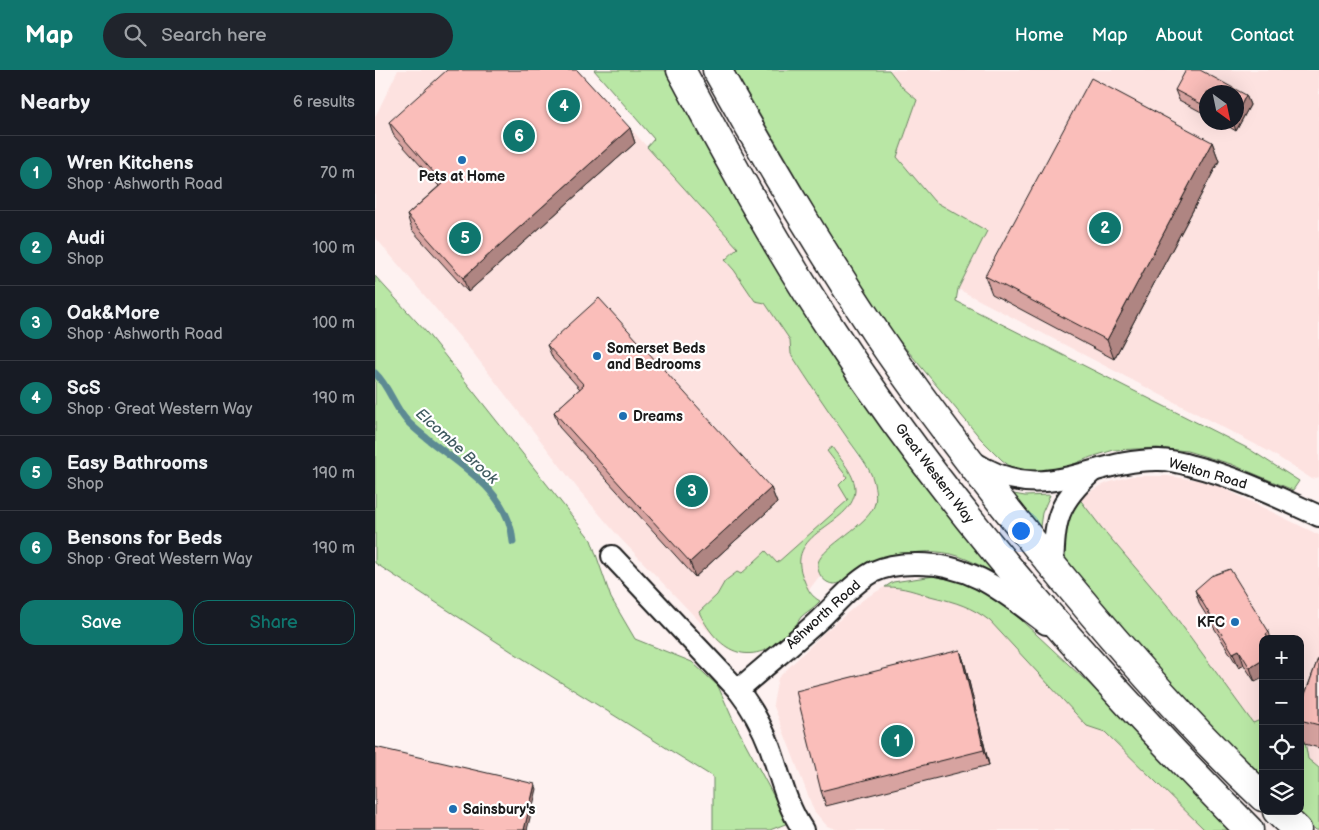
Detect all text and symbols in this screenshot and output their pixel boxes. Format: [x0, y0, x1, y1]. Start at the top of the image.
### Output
search box [103, 13, 453, 58]
text: Map [25, 21, 73, 50]
icon: search [121, 21, 149, 49]
text: Search here [161, 24, 267, 47]
text: Home [1015, 25, 1064, 46]
text: Map [1092, 25, 1128, 46]
text: About [1156, 25, 1203, 46]
text: Contact [1231, 25, 1294, 46]
north arrow [1199, 85, 1244, 130]
pin: 4 [548, 87, 580, 125]
text: Nearby [20, 90, 90, 115]
text: 6 results [293, 93, 355, 112]
pin: 6 [503, 117, 535, 155]
text: Wren Kitchens [67, 152, 193, 175]
marker: Pets at Home [456, 154, 468, 166]
text: 1 [33, 164, 39, 183]
text: 70 m [320, 164, 355, 183]
place label: Pets at Home [419, 168, 505, 185]
text: Shop · Ashworth Road [67, 175, 223, 194]
pin: 2 [1089, 209, 1121, 247]
pin: 5 [449, 219, 481, 257]
text: Audi [67, 227, 105, 250]
text: 2 [31, 239, 41, 258]
text: 100 m [312, 239, 355, 258]
text: Shop [67, 250, 104, 269]
text: Oak&More [67, 302, 160, 325]
text: 3 [31, 314, 41, 333]
text: 100 m [312, 314, 355, 333]
text: Shop · Ashworth Road [67, 325, 223, 344]
place label: Somerset Beds and Bedrooms [607, 340, 706, 373]
marker: Somerset Beds and Bedrooms [591, 350, 603, 362]
text: ScS [67, 377, 100, 400]
text: 4 [31, 389, 41, 408]
text: 190 m [313, 389, 355, 408]
text: Shop · Great Western Way [67, 400, 252, 419]
water label: Elcombe Brook [412, 404, 502, 489]
place label: Dreams [633, 408, 683, 425]
marker: Dreams [617, 410, 629, 422]
street label: Great Western Way [891, 420, 978, 527]
text: Easy Bathrooms [67, 452, 208, 475]
street label: Welton Road [1167, 454, 1249, 493]
text: 5 [31, 464, 41, 483]
text: 190 m [313, 464, 355, 483]
pin: 3 [676, 472, 708, 510]
text: Shop [67, 475, 104, 494]
your location [1008, 518, 1034, 544]
text: Bensons for Beds [67, 527, 222, 550]
text: 6 [31, 539, 41, 558]
text: 190 m [313, 539, 355, 558]
text: Shop · Great Western Way [67, 550, 252, 569]
street label: Ashworth Road [782, 576, 864, 652]
button: Save [20, 600, 183, 645]
button: Share [193, 600, 355, 645]
place label: KFC [1197, 614, 1225, 631]
marker: KFC [1229, 616, 1241, 628]
map controls [1259, 635, 1304, 815]
button: + [1259, 635, 1304, 680]
button: − [1259, 680, 1304, 725]
pin: 1 [881, 722, 913, 760]
button: locate [1259, 725, 1304, 770]
button: layers [1259, 770, 1304, 815]
place label: Sainsbury's [463, 801, 536, 818]
marker: Sainsbury's [447, 803, 459, 815]

